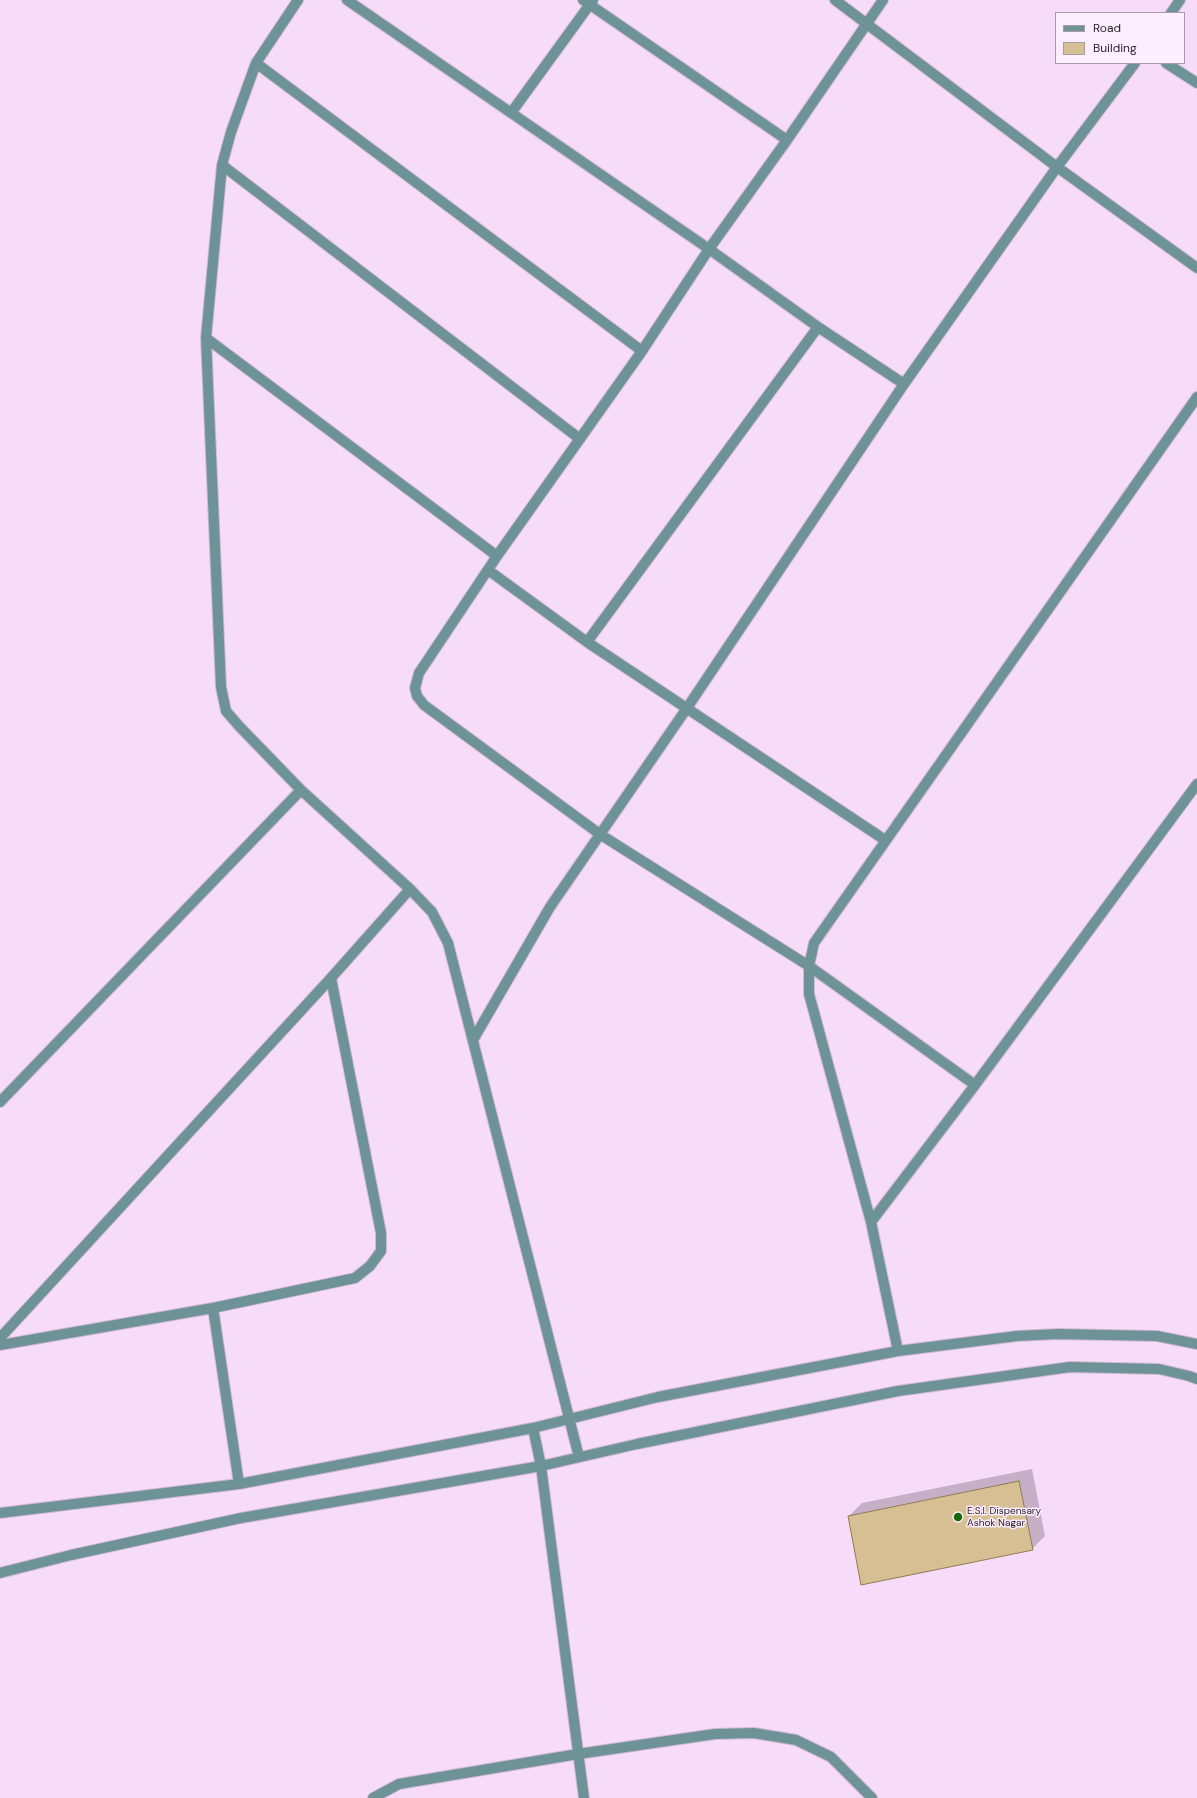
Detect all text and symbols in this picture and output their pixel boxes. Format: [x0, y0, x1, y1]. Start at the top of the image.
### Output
legend [1055, 12, 1185, 64]
text: Road [1093, 20, 1121, 36]
text: Building [1093, 40, 1137, 56]
place label: E.S.I. Dispensary Ashok Nagar [967, 1505, 1041, 1528]
marker: E.S.I. Dispensary Ashok Nagar [952, 1511, 964, 1523]

